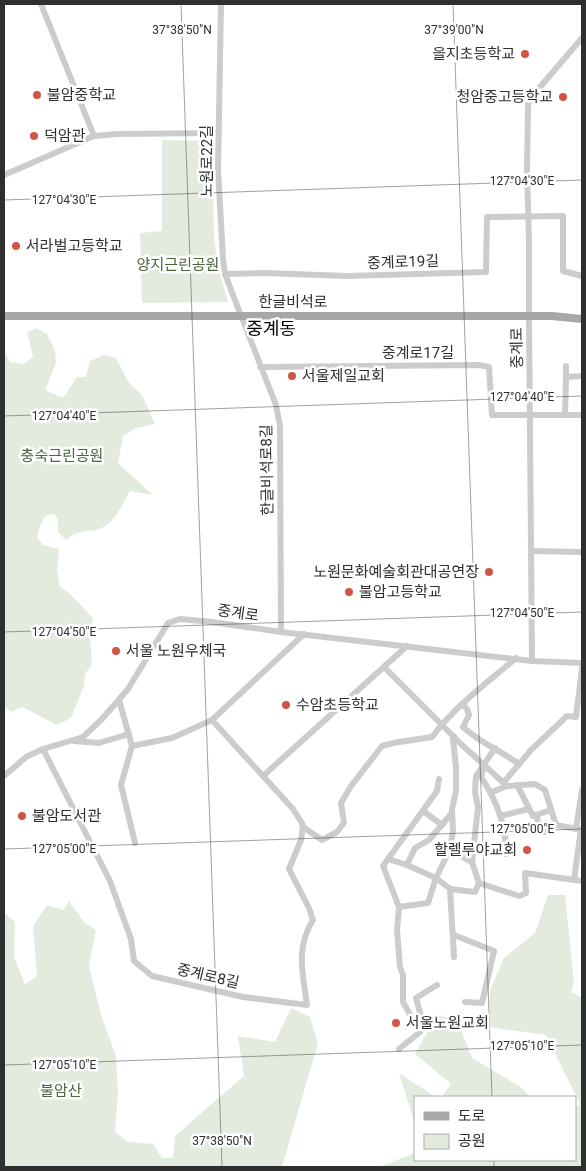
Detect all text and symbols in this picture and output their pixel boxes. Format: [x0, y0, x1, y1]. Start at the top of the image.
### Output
text: 37°38'50"N [152, 23, 212, 37]
text: 37°39'00"N [424, 23, 484, 37]
place label: 을지초등학교 [432, 45, 515, 63]
marker: 을지초등학교 [519, 48, 531, 60]
place label: 불암중학교 [47, 86, 116, 104]
place label: 청암중고등학교 [456, 88, 553, 106]
marker: 불암중학교 [31, 89, 43, 101]
marker: 청암중고등학교 [557, 91, 569, 103]
street label: 노원로22길 [198, 125, 216, 197]
place label: 덕암관 [44, 127, 86, 145]
marker: 덕암관 [28, 130, 40, 142]
text: 127°04'30"E [490, 174, 554, 188]
text: 127°04'30"E [32, 193, 96, 207]
place label: 서라벌고등학교 [26, 237, 123, 255]
marker: 서라벌고등학교 [10, 240, 22, 252]
street label: 중계로19길 [367, 252, 439, 272]
park label: 양지근린공원 [137, 256, 219, 274]
street label: 한글비석로 [258, 293, 328, 311]
district label: 중계동 [246, 318, 296, 339]
street label: 중계로 [508, 327, 526, 369]
street label: 중계로17길 [382, 344, 454, 362]
place label: 서울제일교회 [302, 367, 385, 385]
marker: 서울제일교회 [286, 370, 298, 382]
text: 127°04'40"E [490, 390, 554, 404]
text: 127°04'40"E [32, 409, 96, 423]
street label: 한글비석로8길 [257, 424, 277, 516]
park label: 충숙근린공원 [21, 447, 103, 465]
place label: 노원문화예술회관대공연장 [313, 563, 479, 581]
marker: 노원문화예술회관대공연장 [483, 566, 495, 578]
place label: 불암고등학교 [359, 583, 442, 601]
marker: 불암고등학교 [343, 586, 355, 598]
street label: 중계로 [216, 601, 260, 625]
text: 127°04'50"E [490, 606, 554, 620]
text: 127°04'50"E [32, 625, 96, 639]
place label: 서울 노원우체국 [126, 642, 226, 660]
marker: 서울 노원우체국 [110, 645, 122, 657]
place label: 수암초등학교 [296, 696, 379, 714]
marker: 수암초등학교 [280, 699, 292, 711]
place label: 불암도서관 [32, 807, 101, 825]
marker: 불암도서관 [16, 810, 28, 822]
text: 127°05'00"E [490, 822, 554, 836]
place label: 할렐루야교회 [434, 841, 517, 859]
text: 127°05'00"E [32, 842, 96, 856]
marker: 할렐루야교회 [521, 844, 533, 856]
street label: 중계로8길 [175, 960, 241, 992]
place label: 서울노원교회 [406, 1014, 489, 1032]
marker: 서울노원교회 [390, 1017, 402, 1029]
text: 127°05'10"E [490, 1039, 554, 1053]
text: 127°05'10"E [32, 1058, 96, 1072]
park label: 불암산 [40, 1082, 82, 1100]
legend [414, 1096, 576, 1161]
text: 도로 [458, 1107, 486, 1125]
text: 공원 [458, 1132, 486, 1150]
text: 37°38'50"N [192, 1134, 252, 1148]

